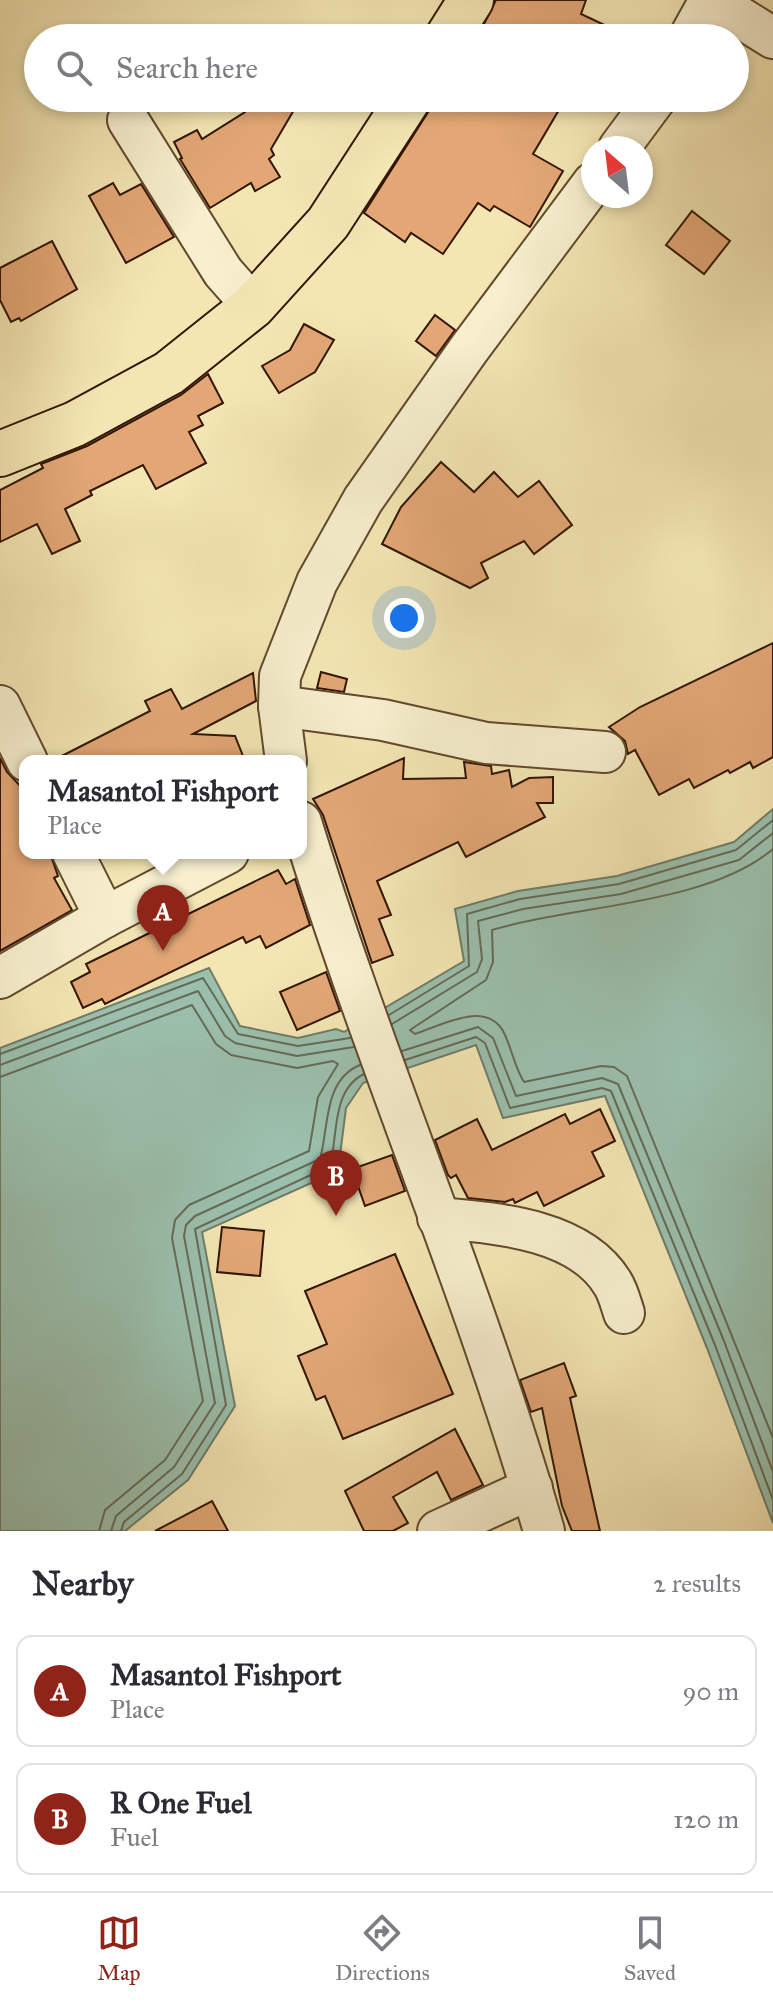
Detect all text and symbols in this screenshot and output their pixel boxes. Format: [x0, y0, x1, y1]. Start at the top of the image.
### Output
search box [24, 24, 749, 112]
icon: search [52, 46, 96, 90]
text: Search here [116, 50, 258, 86]
north arrow [581, 136, 653, 208]
your location [384, 598, 424, 638]
popup [19, 755, 307, 859]
text: Masantol Fishport [47, 773, 279, 809]
text: Place [47, 809, 102, 841]
pin: A [137, 885, 189, 951]
pin: B [310, 1150, 362, 1216]
text: Nearby [32, 1563, 134, 1604]
text: 2 results [653, 1567, 741, 1599]
text: Masantol Fishport [110, 1657, 341, 1693]
text: A [51, 1675, 69, 1707]
text: 90 m [682, 1675, 739, 1707]
text: Place [110, 1693, 165, 1725]
text: R One Fuel [110, 1785, 252, 1821]
text: B [51, 1803, 69, 1835]
text: 120 m [673, 1803, 739, 1835]
text: Fuel [110, 1821, 158, 1853]
tab: Map [97, 1911, 141, 1986]
tab: Directions [335, 1911, 430, 1986]
tab: Saved [624, 1911, 676, 1986]

